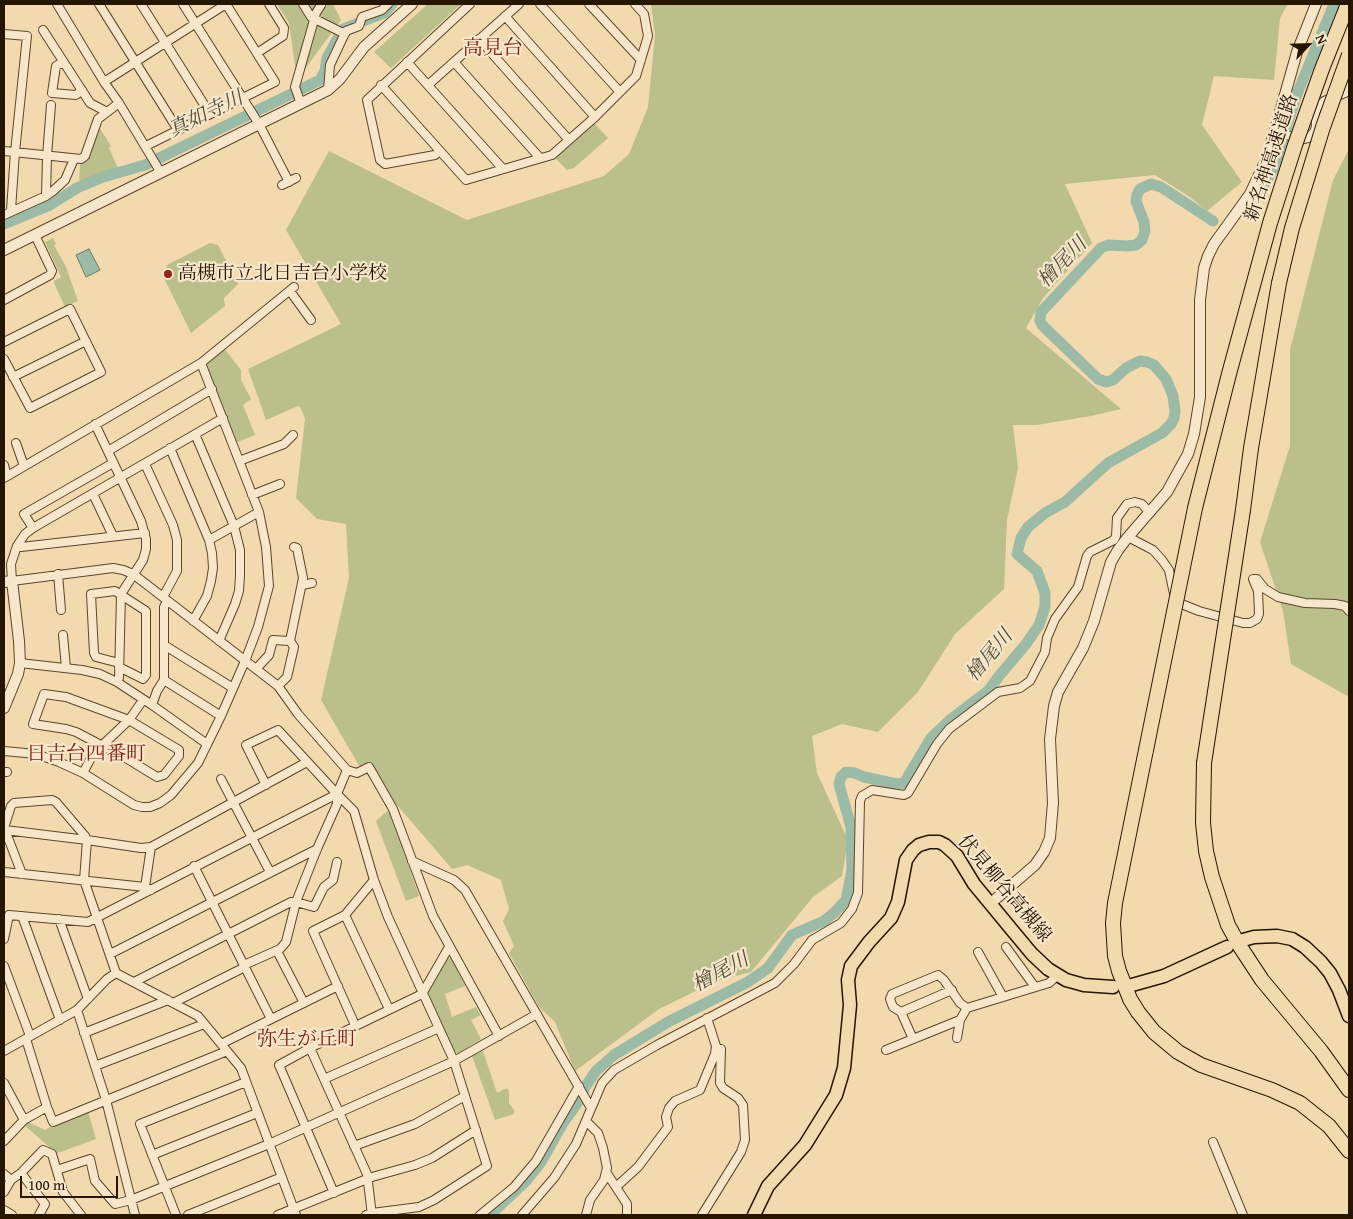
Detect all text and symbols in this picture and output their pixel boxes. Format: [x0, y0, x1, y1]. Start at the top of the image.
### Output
north arrow [1283, 20, 1333, 70]
text: N [1311, 31, 1333, 47]
district label: 高見台 [463, 37, 523, 61]
water label: 真如寺川 [165, 87, 247, 143]
street label: 新名神高速道路 [1241, 91, 1303, 225]
water label: 檜尾川 [1034, 233, 1092, 293]
place label: 高槻市立北日吉台小学校 [178, 263, 387, 285]
marker: 高槻市立北日吉台小学校 [162, 268, 174, 280]
water label: 檜尾川 [962, 625, 1018, 687]
district label: 日吉台四番町 [26, 743, 146, 767]
street label: 伏見柳谷高槻線 [953, 831, 1055, 947]
water label: 檜尾川 [689, 948, 753, 998]
district label: 弥生が丘町 [257, 1028, 357, 1052]
scale bar [22, 1166, 120, 1198]
text: 100 m [28, 1174, 65, 1195]

